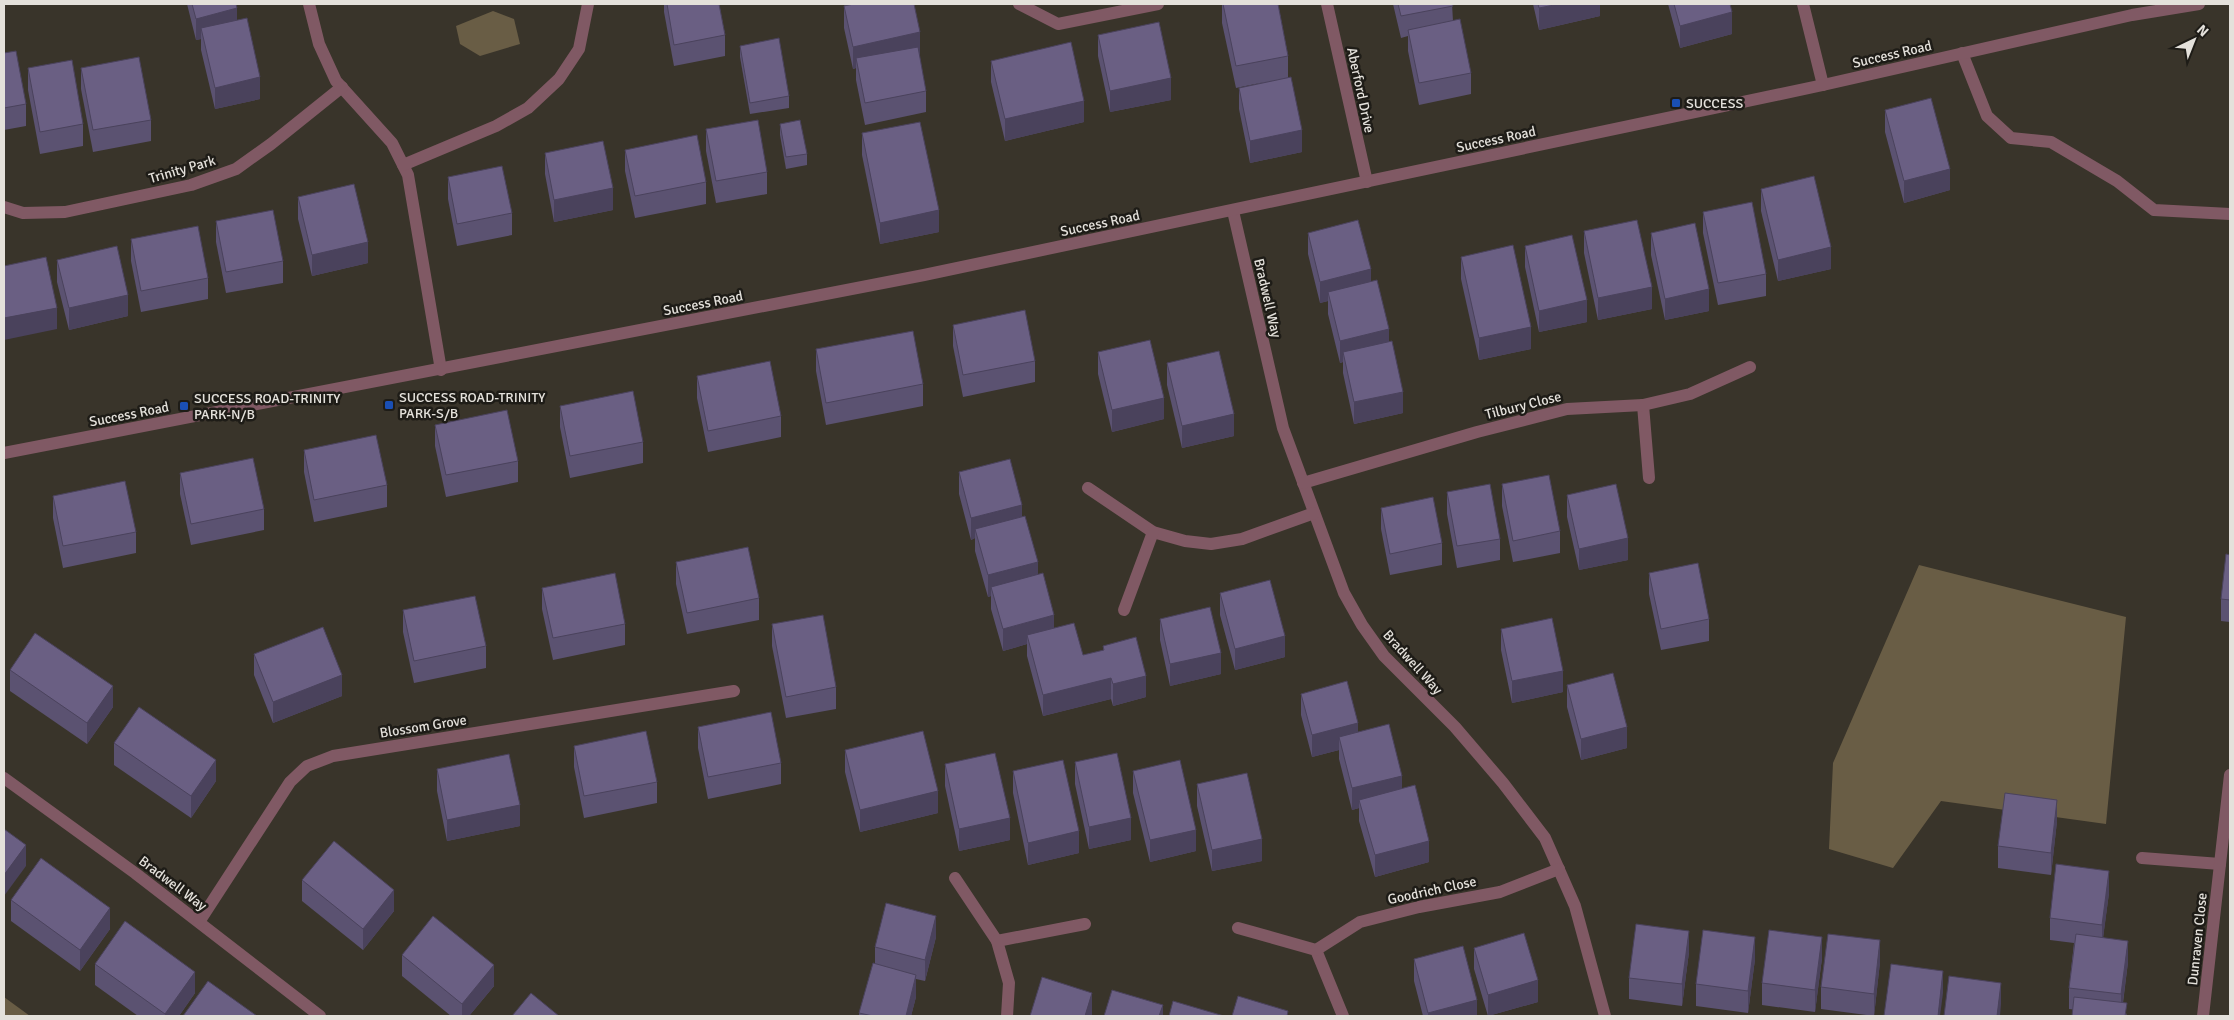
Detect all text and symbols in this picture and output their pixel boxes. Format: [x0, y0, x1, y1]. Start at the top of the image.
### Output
north arrow [2169, 15, 2219, 65]
text: N [2193, 21, 2212, 40]
street label: Success Road [1851, 37, 1933, 72]
street label: Aberford Drive [1343, 46, 1378, 135]
place label: SUCCESS [1686, 95, 1744, 112]
marker: SUCCESS [1670, 97, 1682, 109]
street label: Success Road [1455, 123, 1537, 156]
street label: Trinity Park [147, 152, 217, 187]
street label: Success Road [1059, 207, 1141, 240]
street label: Bradwell Way [1250, 257, 1285, 340]
street label: Success Road [662, 287, 744, 320]
street label: Tilbury Close [1483, 388, 1563, 423]
place label: SUCCESS ROAD-TRINITY PARK-S/B [399, 389, 545, 422]
place label: SUCCESS ROAD-TRINITY PARK-N/B [194, 390, 340, 423]
street label: Success Road [88, 398, 170, 431]
marker: SUCCESS ROAD-TRINITY PARK-S/B [383, 399, 395, 411]
marker: SUCCESS ROAD-TRINITY PARK-N/B [178, 400, 190, 412]
street label: Bradwell Way [1379, 627, 1446, 698]
street label: Blossom Grove [378, 711, 468, 742]
street label: Bradwell Way [135, 852, 210, 915]
street label: Goodrich Close [1386, 873, 1478, 908]
street label: Dunraven Close [2184, 892, 2211, 986]

